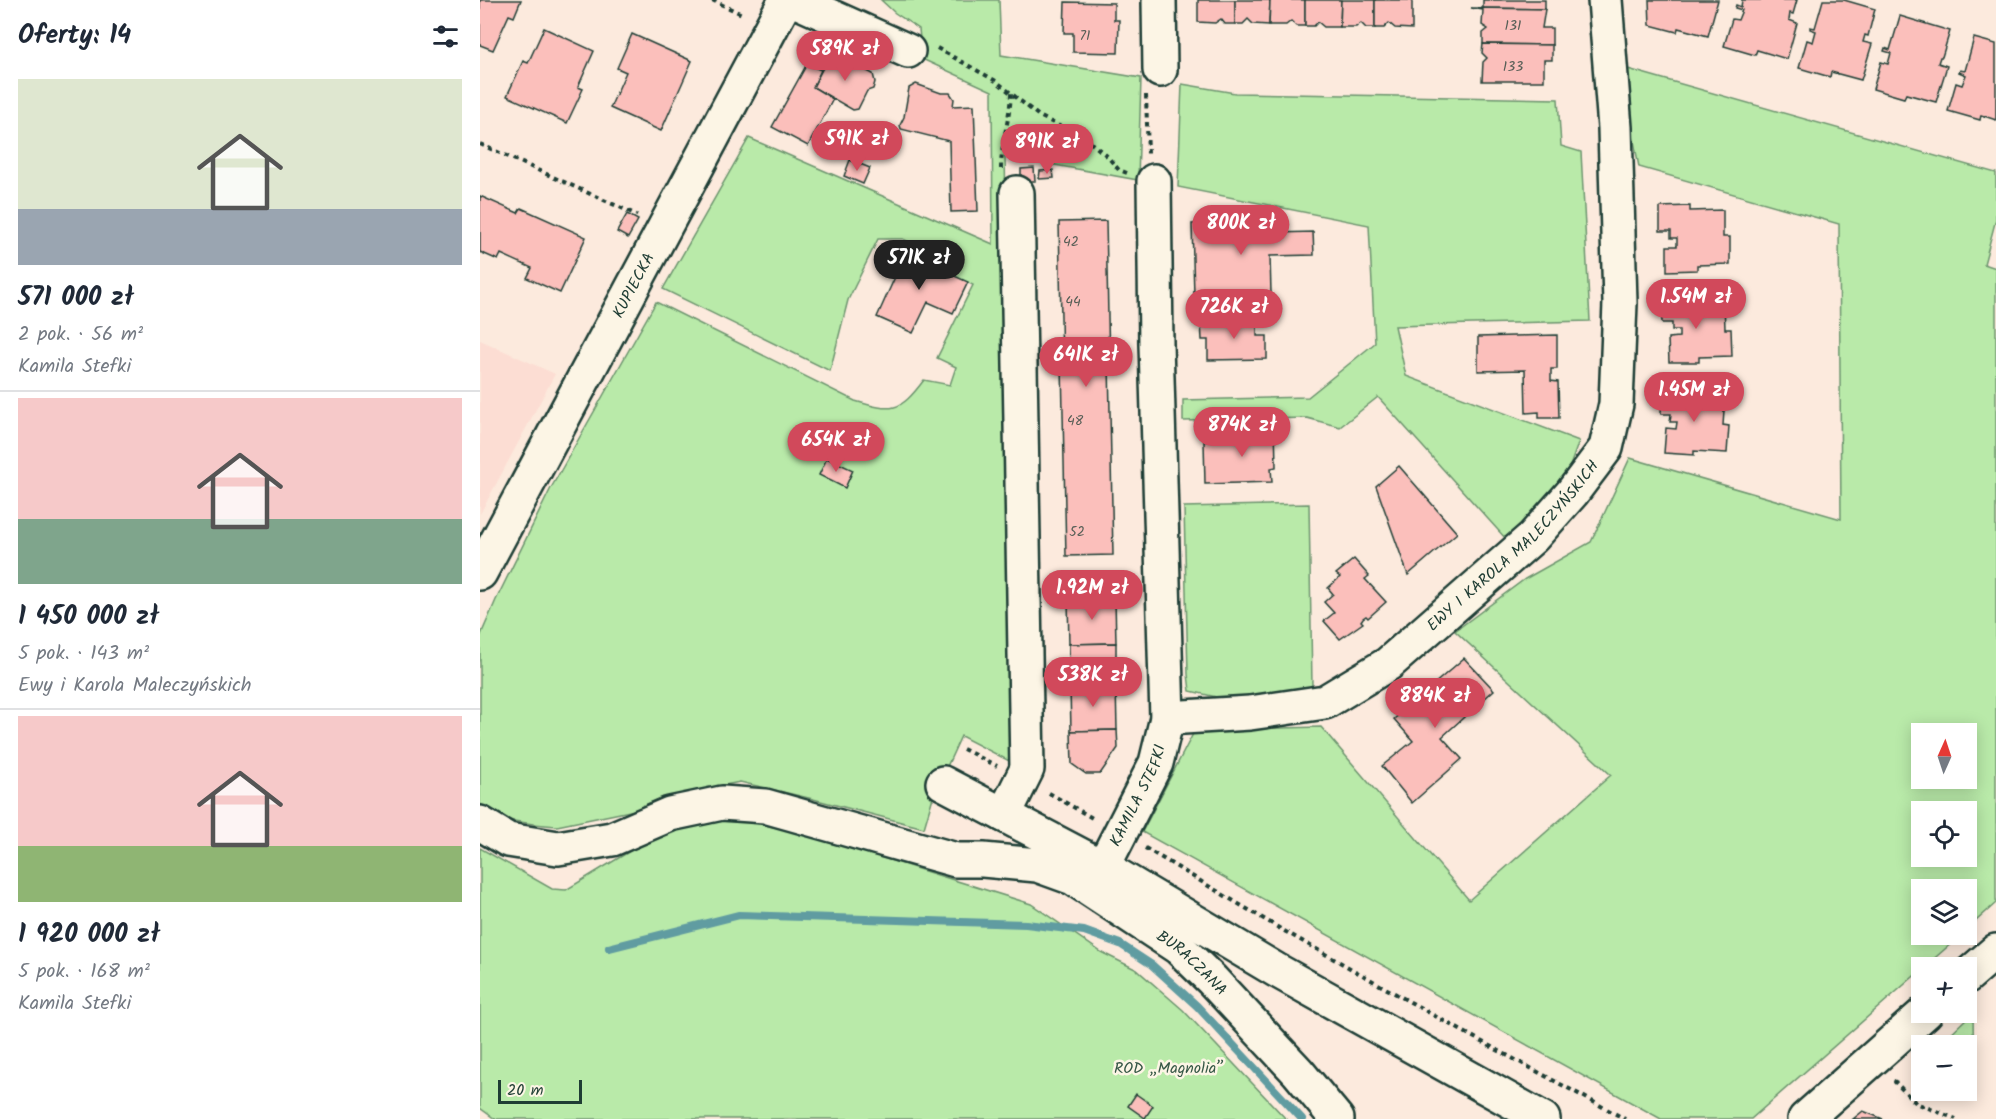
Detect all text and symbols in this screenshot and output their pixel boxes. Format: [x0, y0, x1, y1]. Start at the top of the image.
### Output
text: Oferty: 14 [18, 15, 131, 57]
house number: 131 [1505, 15, 1521, 37]
icon: filters [429, 20, 462, 53]
house number: 71 [1080, 25, 1090, 47]
pin: 589K zł [790, 31, 900, 82]
text: 589K zł [810, 34, 880, 66]
house number: 133 [1503, 56, 1523, 78]
icon: home [186, 118, 294, 226]
pin: 591K zł [802, 121, 912, 172]
text: 591K zł [825, 124, 889, 156]
pin: 891K zł [992, 124, 1102, 175]
text: 891K zł [1015, 127, 1079, 159]
pin: 800K zł [1186, 205, 1296, 256]
text: 800K zł [1206, 208, 1276, 240]
house number: 42 [1063, 231, 1079, 253]
pin: 571K zł [864, 240, 974, 291]
text: 571K zł [888, 243, 950, 275]
street label: KUPIECKA [606, 248, 661, 323]
text: 571 000 zł [18, 277, 134, 319]
pin: 1.54M zł [1634, 279, 1758, 330]
text: 1.54M zł [1660, 282, 1732, 314]
pin: 726K zł [1179, 289, 1289, 340]
house number: 44 [1065, 291, 1081, 313]
text: 726K zł [1200, 292, 1268, 324]
text: 2 pok. · 56 m² [18, 319, 143, 351]
pin: 641K zł [1031, 337, 1141, 388]
text: 641K zł [1054, 340, 1118, 372]
text: Kamila Stefki [18, 351, 131, 383]
pin: 1.45M zł [1632, 372, 1756, 423]
text: 1.45M zł [1658, 375, 1730, 407]
pin: 874K zł [1187, 407, 1297, 458]
house number: 48 [1067, 410, 1084, 432]
text: 874K zł [1207, 410, 1277, 442]
pin: 654K zł [781, 422, 891, 473]
text: 654K zł [802, 425, 870, 457]
icon: home [186, 437, 294, 545]
street label: EWY I KAROLA MALECZYŃSKICH [1421, 455, 1605, 637]
house number: 52 [1069, 521, 1085, 543]
pin: 1.92M zł [1030, 570, 1154, 621]
text: 1.92M zł [1056, 573, 1128, 605]
text: 1 450 000 zł [18, 596, 159, 638]
text: 5 pok. · 143 m² [18, 638, 149, 670]
pin: 538K zł [1038, 657, 1148, 708]
text: 538K zł [1058, 660, 1128, 692]
text: Ewy i Karola Maleczyńskich [18, 670, 252, 702]
pin: 884K zł [1380, 678, 1490, 729]
text: 884K zł [1399, 681, 1471, 713]
north arrow [1911, 723, 1977, 789]
map controls [1911, 723, 1977, 1101]
street label: KAMILA STEFKI [1103, 742, 1173, 851]
icon: home [186, 755, 294, 863]
button: locate [1911, 801, 1977, 867]
button: layers [1911, 879, 1977, 945]
text: 1 920 000 zł [18, 914, 160, 956]
street label: BURACZANA [1151, 924, 1233, 1002]
text: 5 pok. · 168 m² [18, 956, 150, 988]
button: + [1911, 957, 1977, 1023]
text: Kamila Stefki [18, 988, 131, 1020]
button: − [1911, 1035, 1977, 1101]
park label: ROD „Magnolia” [1114, 1056, 1224, 1081]
scale bar [498, 1077, 582, 1104]
text: 20 m [507, 1078, 543, 1103]

